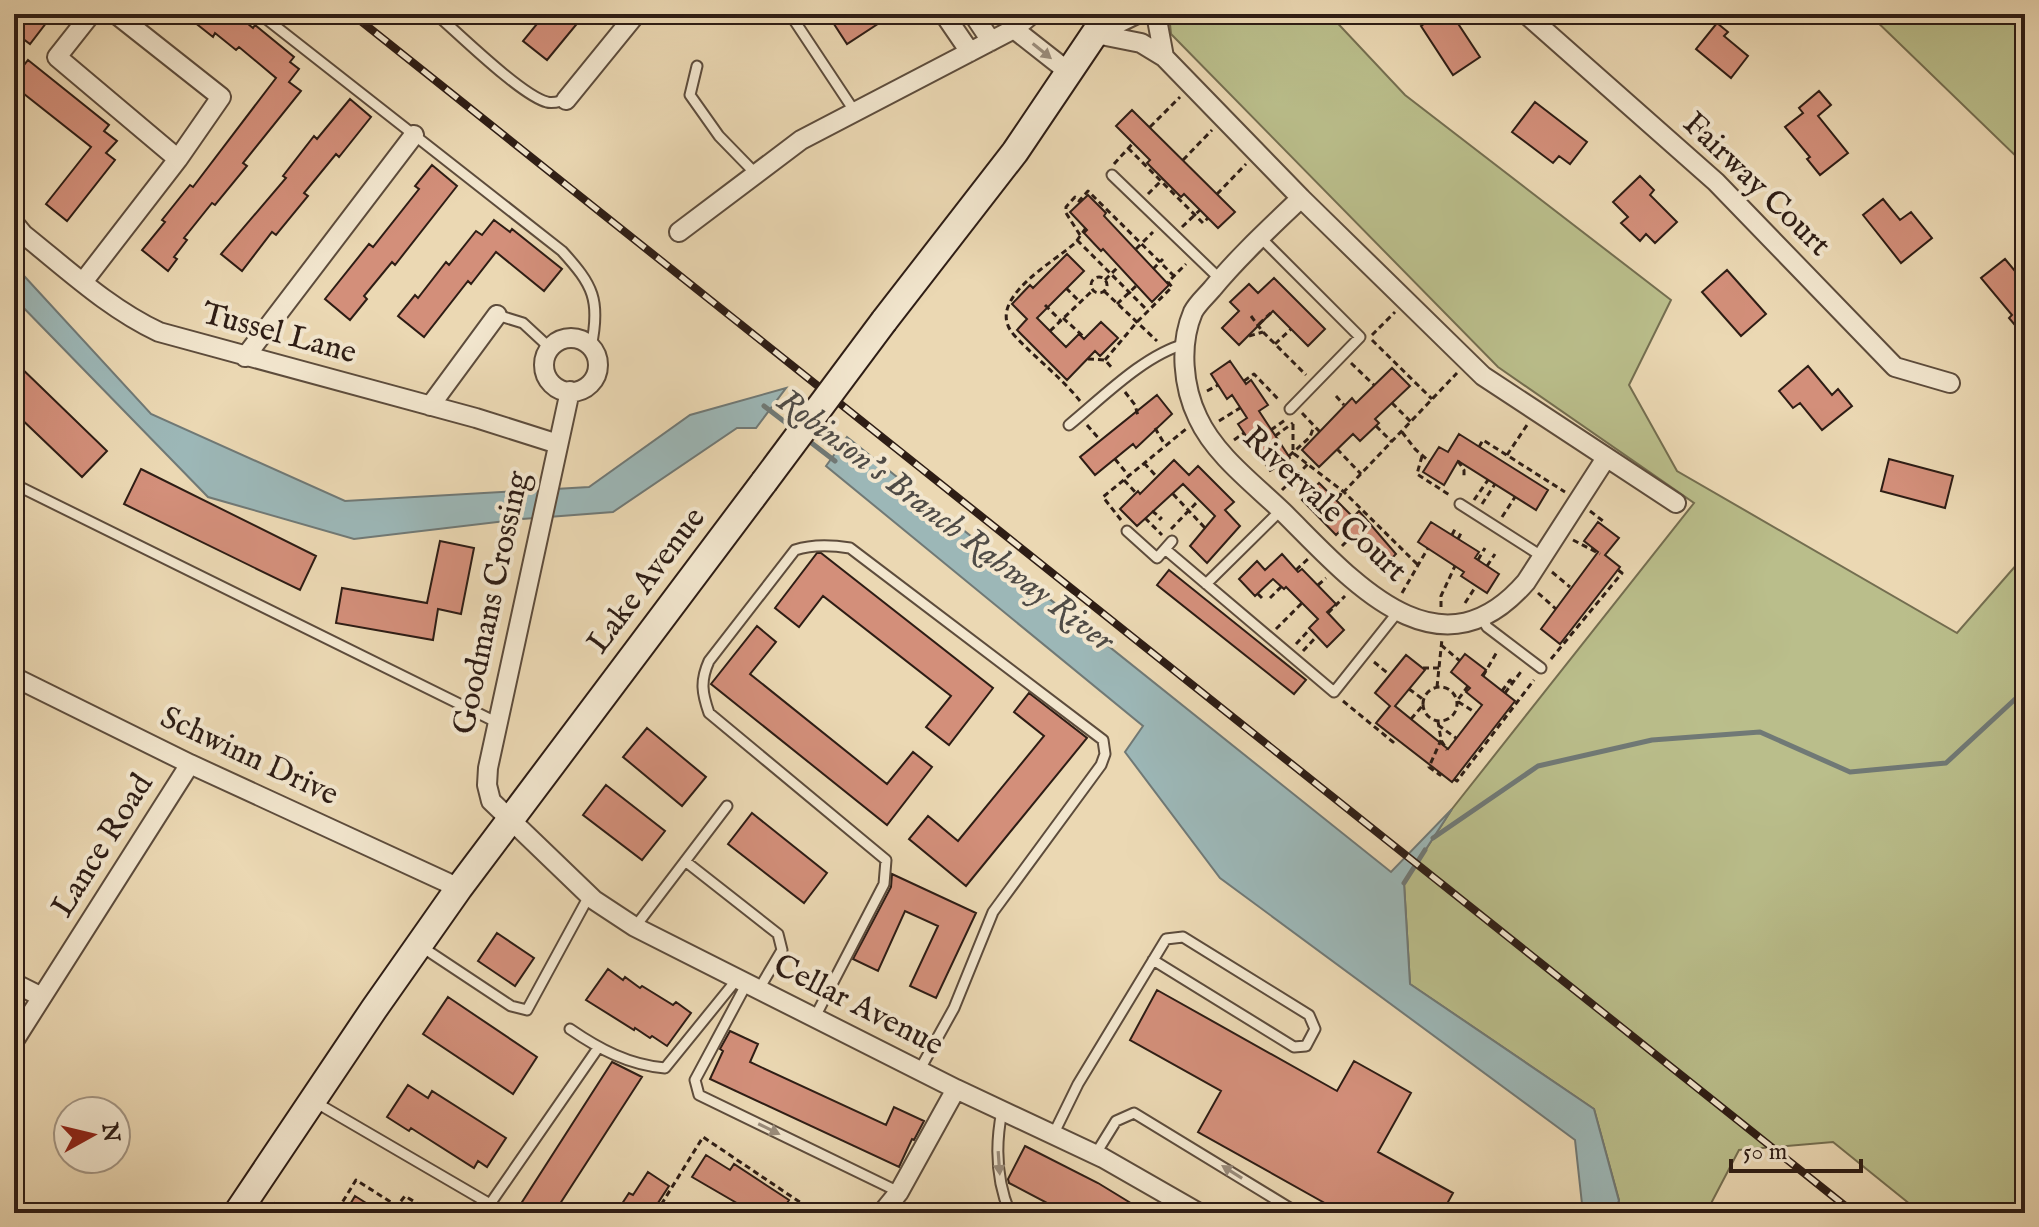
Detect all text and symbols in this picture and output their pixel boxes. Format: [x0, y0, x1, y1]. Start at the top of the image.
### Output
one-way arrow [1032, 42, 1052, 59]
street label: Fairway Court [1673, 104, 1839, 266]
street label: Tussel Lane [197, 294, 361, 374]
water label: Robinson's Branch Rahway River [768, 380, 1123, 663]
street label: Rivervale Court [1233, 418, 1415, 592]
street label: Goodmans Crossing [444, 467, 540, 738]
street label: Lake Avenue [579, 500, 715, 662]
street label: Schwinn Drive [153, 698, 345, 816]
street label: Lance Road [43, 766, 164, 925]
street label: Cellar Avenue [766, 946, 950, 1066]
north arrow [52, 1095, 132, 1175]
text: N [94, 1120, 125, 1144]
one-way arrow [758, 1122, 781, 1136]
scale bar [1731, 1123, 1861, 1173]
text: 50 m [1743, 1137, 1787, 1168]
one-way arrow [993, 1151, 1006, 1176]
one-way arrow [1221, 1166, 1243, 1180]

